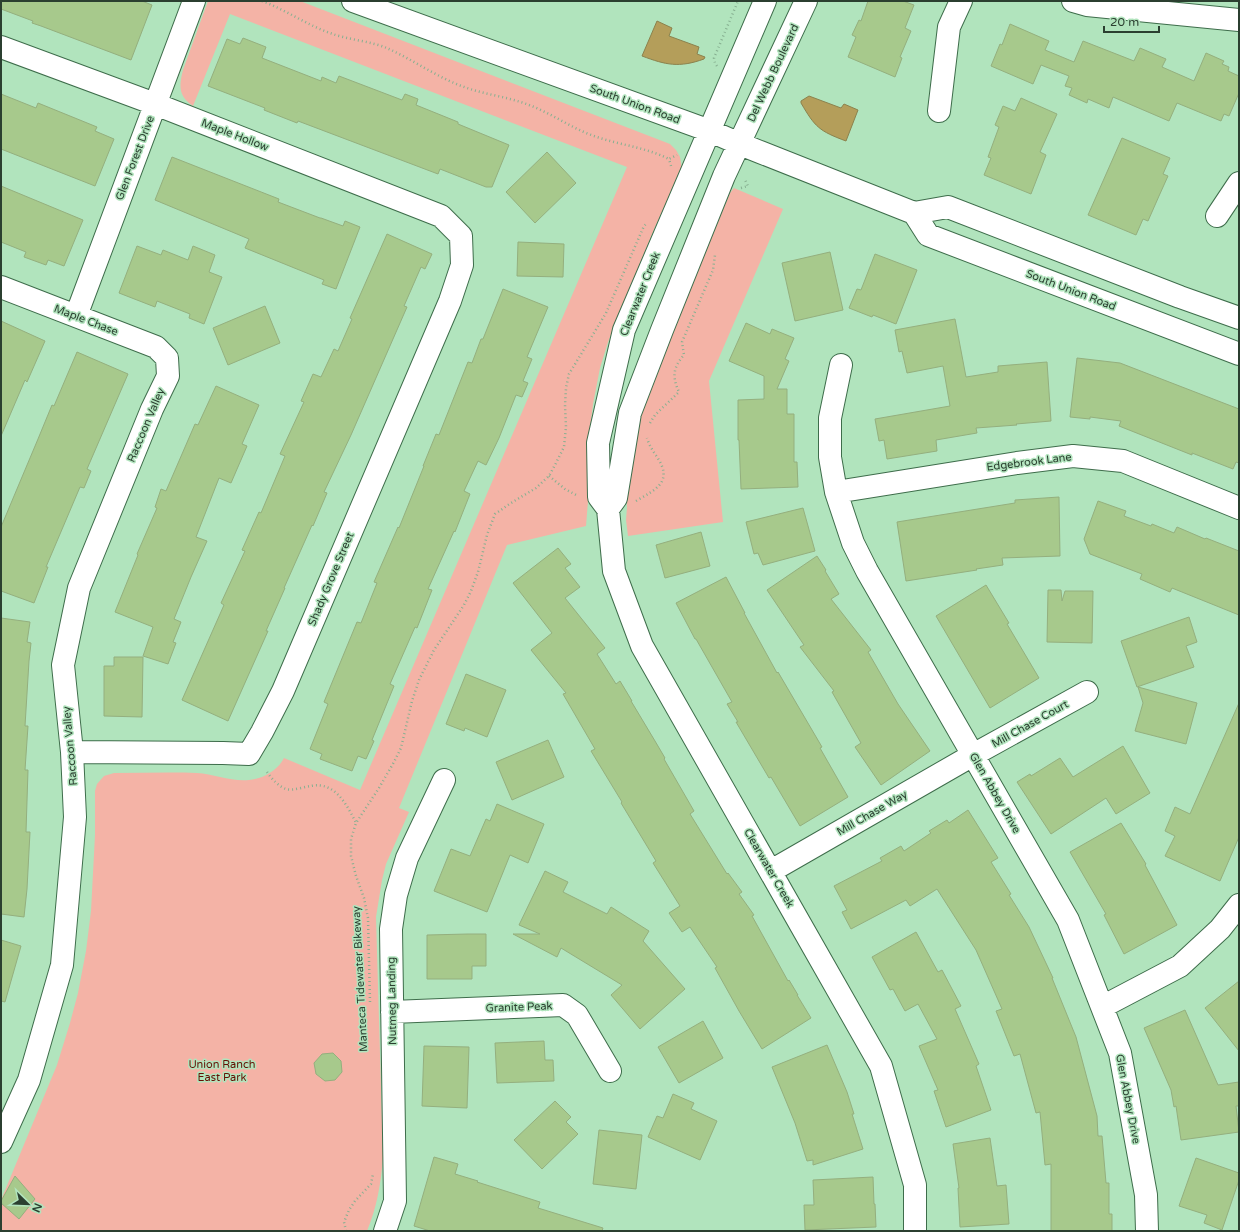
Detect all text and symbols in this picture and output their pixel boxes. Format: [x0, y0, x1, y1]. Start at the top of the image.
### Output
scale bar [1104, 8, 1159, 34]
text: 20 m [1110, 15, 1139, 29]
street label: Del Webb Boulevard [745, 22, 801, 124]
street label: South Union Road [588, 82, 682, 126]
street label: Glen Forest Drive [113, 114, 157, 202]
street label: Maple Hollow [199, 116, 271, 154]
street label: Clearwater Creek [617, 250, 663, 338]
street label: South Union Road [1024, 267, 1118, 313]
street label: Maple Chase [52, 302, 120, 338]
street label: Raccoon Valley [125, 386, 168, 464]
street label: Edgebrook Lane [986, 450, 1072, 474]
street label: Shady Grove Street [305, 530, 357, 628]
street label: Mill Chase Court [989, 698, 1071, 750]
street label: Raccoon Valley [60, 706, 80, 786]
street label: Glen Abbey Drive [967, 750, 1023, 836]
street label: Mill Chase Way [834, 788, 910, 838]
street label: Clearwater Creek [741, 826, 797, 910]
street label: Manteca Tidewater Bikeway [350, 906, 370, 1052]
street label: Nutmeg Landing [385, 957, 399, 1045]
street label: Granite Peak [485, 999, 553, 1015]
street label: Glen Abbey Drive [1113, 1053, 1143, 1145]
park label: Union Ranch East Park [188, 1058, 256, 1084]
north arrow [8, 1184, 48, 1224]
text: N [29, 1201, 44, 1214]

